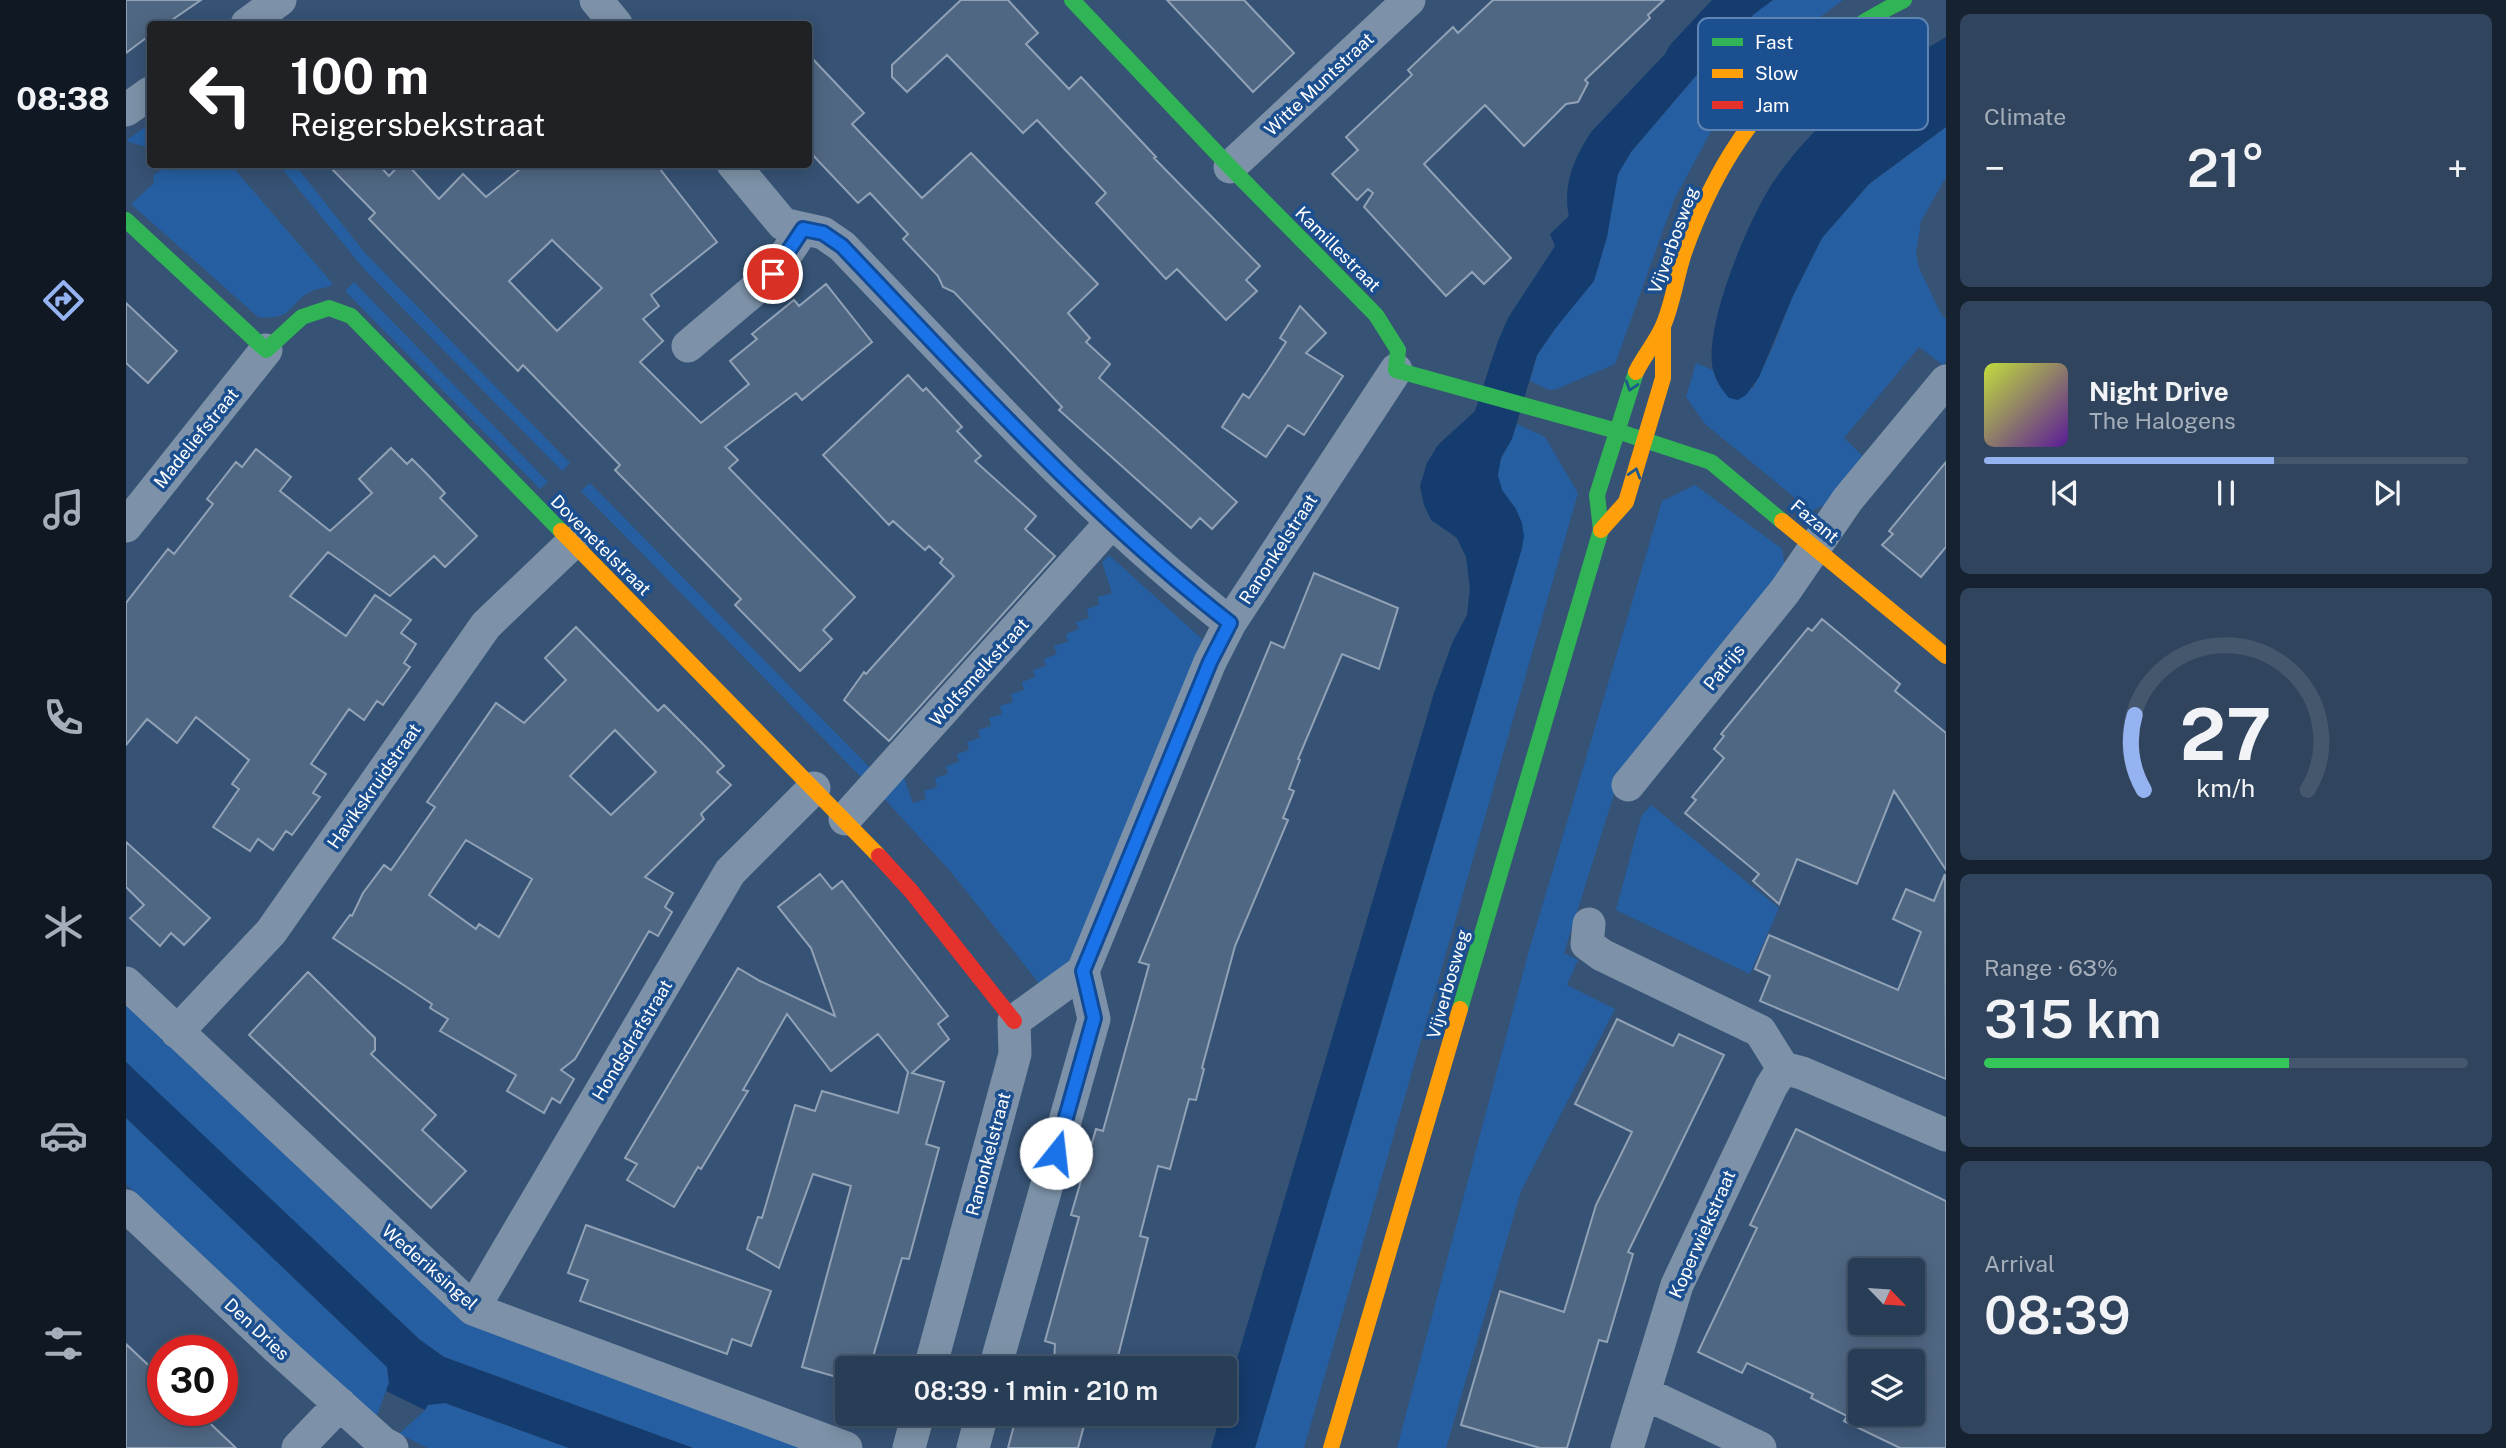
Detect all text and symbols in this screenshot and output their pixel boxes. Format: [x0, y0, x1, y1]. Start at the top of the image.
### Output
legend [1698, 18, 1928, 130]
street label: Witte Muntstraat [1260, 28, 1378, 140]
text: Fast [1755, 31, 1793, 53]
text: 100 m [290, 47, 429, 105]
icon: left [175, 49, 266, 140]
text: Slow [1755, 62, 1799, 84]
text: 08:38 [16, 80, 110, 117]
text: Jam [1755, 94, 1789, 116]
text: Climate [1984, 103, 2066, 130]
text: Reigersbekstraat [290, 106, 545, 143]
text: 21° [2187, 138, 2265, 199]
text: − [1984, 146, 2005, 191]
text: + [2447, 146, 2468, 191]
street label: Vijverbosweg [1644, 184, 1702, 296]
street label: Kamillestraat [1291, 202, 1385, 296]
pin [743, 244, 803, 304]
icon: arrive [754, 255, 792, 293]
icon: directions [39, 276, 88, 325]
text: Night Drive [2089, 376, 2229, 407]
one-way arrow [1625, 379, 1639, 392]
street label: Madeliefstraat [149, 384, 243, 492]
text: The Halogens [2089, 407, 2236, 434]
one-way arrow [1626, 467, 1641, 479]
icon: previous [2046, 474, 2084, 512]
icon: pause [2207, 474, 2245, 512]
icon: next [2368, 474, 2406, 512]
icon: music [39, 485, 88, 534]
street label: Ranonkelstraat [1235, 490, 1321, 608]
street label: Dovenetelstraat [547, 491, 655, 599]
street label: Fazant [1787, 495, 1843, 547]
street label: Wolfsmelkstraat [925, 614, 1033, 730]
street label: Patrijs [1699, 640, 1749, 694]
text: 27 [2180, 691, 2272, 776]
icon: phone [39, 693, 88, 742]
street label: Havikskruidstraat [323, 719, 425, 853]
text: km/h [2197, 773, 2255, 803]
icon: climate [39, 902, 88, 951]
street label: Vijverbosweg [1422, 927, 1474, 1041]
text: Range · 63% [1984, 954, 2118, 981]
street label: Hondsdrafstraat [588, 976, 676, 1104]
text: 315 km [1984, 989, 2161, 1050]
street label: Ranonkelstraat [961, 1090, 1015, 1218]
icon: car [39, 1111, 88, 1160]
position arrow [1019, 1116, 1093, 1190]
street label: Koperwiekstraat [1664, 1167, 1740, 1301]
street label: Wederiksingel [378, 1220, 482, 1314]
text: Arrival [1984, 1250, 2055, 1277]
north arrow [1848, 1258, 1925, 1335]
map controls [1848, 1258, 1925, 1426]
text: 08:39 [1984, 1285, 2131, 1346]
street label: Den Dries [220, 1294, 294, 1364]
icon: filters [39, 1319, 88, 1368]
speed limit sign: 30 [147, 1335, 238, 1426]
button: layers [1848, 1349, 1925, 1426]
text: 08:39 · 1 min · 210 m [914, 1375, 1158, 1406]

